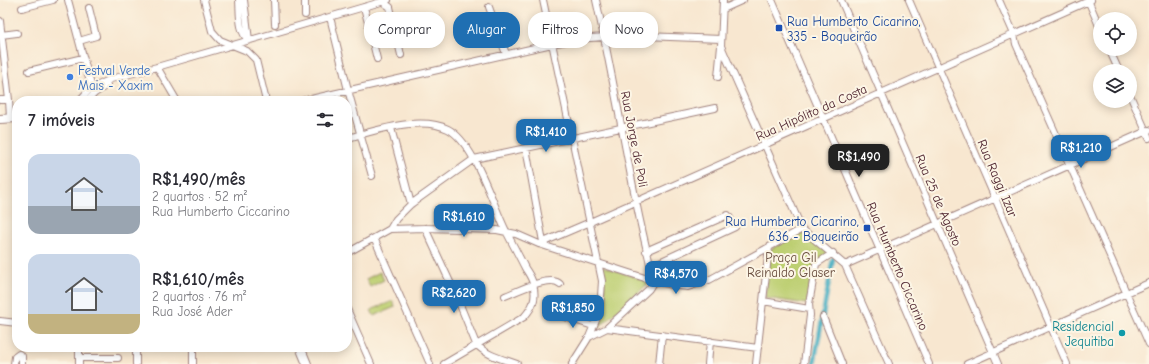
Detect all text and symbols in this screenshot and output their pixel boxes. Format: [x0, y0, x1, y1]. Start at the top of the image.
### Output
chip: Comprar [364, 12, 445, 48]
chip: Alugar [453, 12, 520, 48]
chip: Filtros [528, 12, 592, 48]
chip: Novo [600, 12, 658, 48]
map controls [1093, 12, 1137, 108]
button: locate [1093, 12, 1137, 56]
place label: Rua Humberto Cicarino, 335 - Boqueirão [787, 14, 921, 44]
marker: Rua Humberto Cicarino, 335 - Boqueirão [774, 23, 784, 33]
place label: Festval Verde Mais - Xaxim [78, 63, 153, 93]
button: layers [1093, 64, 1137, 108]
marker: Festval Verde Mais - Xaxim [65, 72, 75, 82]
street label: Rua Hipólito da Costa [753, 81, 869, 144]
street label: Rua Jorge de Poli [618, 90, 651, 189]
icon: filters [314, 109, 336, 131]
text: 7 imóveis [28, 111, 95, 130]
pin: R$1,410 [509, 119, 583, 153]
text: R$1,410 [525, 124, 567, 139]
pin: R$1,210 [1044, 135, 1118, 169]
street label: Rua Raggi Izar [974, 137, 1021, 220]
text: R$1,210 [1060, 140, 1102, 155]
pin: R$1,490 [822, 144, 896, 178]
text: R$1,490 [837, 149, 881, 164]
street label: Rua 25 de Agosto [912, 152, 965, 248]
icon: home [60, 170, 108, 218]
text: R$1,490/mês [152, 170, 245, 189]
text: 2 quartos · 52 m² [152, 189, 247, 204]
street label: Rua Humberto Ciccarino [864, 200, 931, 333]
text: Rua Humberto Ciccarino [152, 204, 290, 219]
pin: R$1,610 [427, 204, 501, 238]
text: R$1,610 [443, 209, 485, 224]
place label: Rua Humberto Cicarino, 636 - Boqueirão [725, 214, 859, 244]
marker: Rua Humberto Cicarino, 636 - Boqueirão [862, 223, 872, 233]
park label: Praça Gil Reinaldo Glaser [747, 250, 836, 280]
pin: R$4,570 [639, 261, 713, 295]
text: R$4,570 [654, 266, 698, 281]
icon: home [60, 270, 108, 318]
text: R$1,610/mês [152, 270, 244, 289]
pin: R$2,620 [417, 280, 491, 314]
text: R$2,620 [431, 285, 477, 300]
text: 2 quartos · 76 m² [152, 289, 246, 304]
pin: R$1,850 [536, 295, 610, 329]
text: R$1,850 [551, 300, 595, 315]
text: Rua José Ader [152, 304, 233, 319]
place label: Residencial Jequitiba [1052, 319, 1114, 349]
marker: Residencial Jequitiba [1117, 328, 1127, 338]

